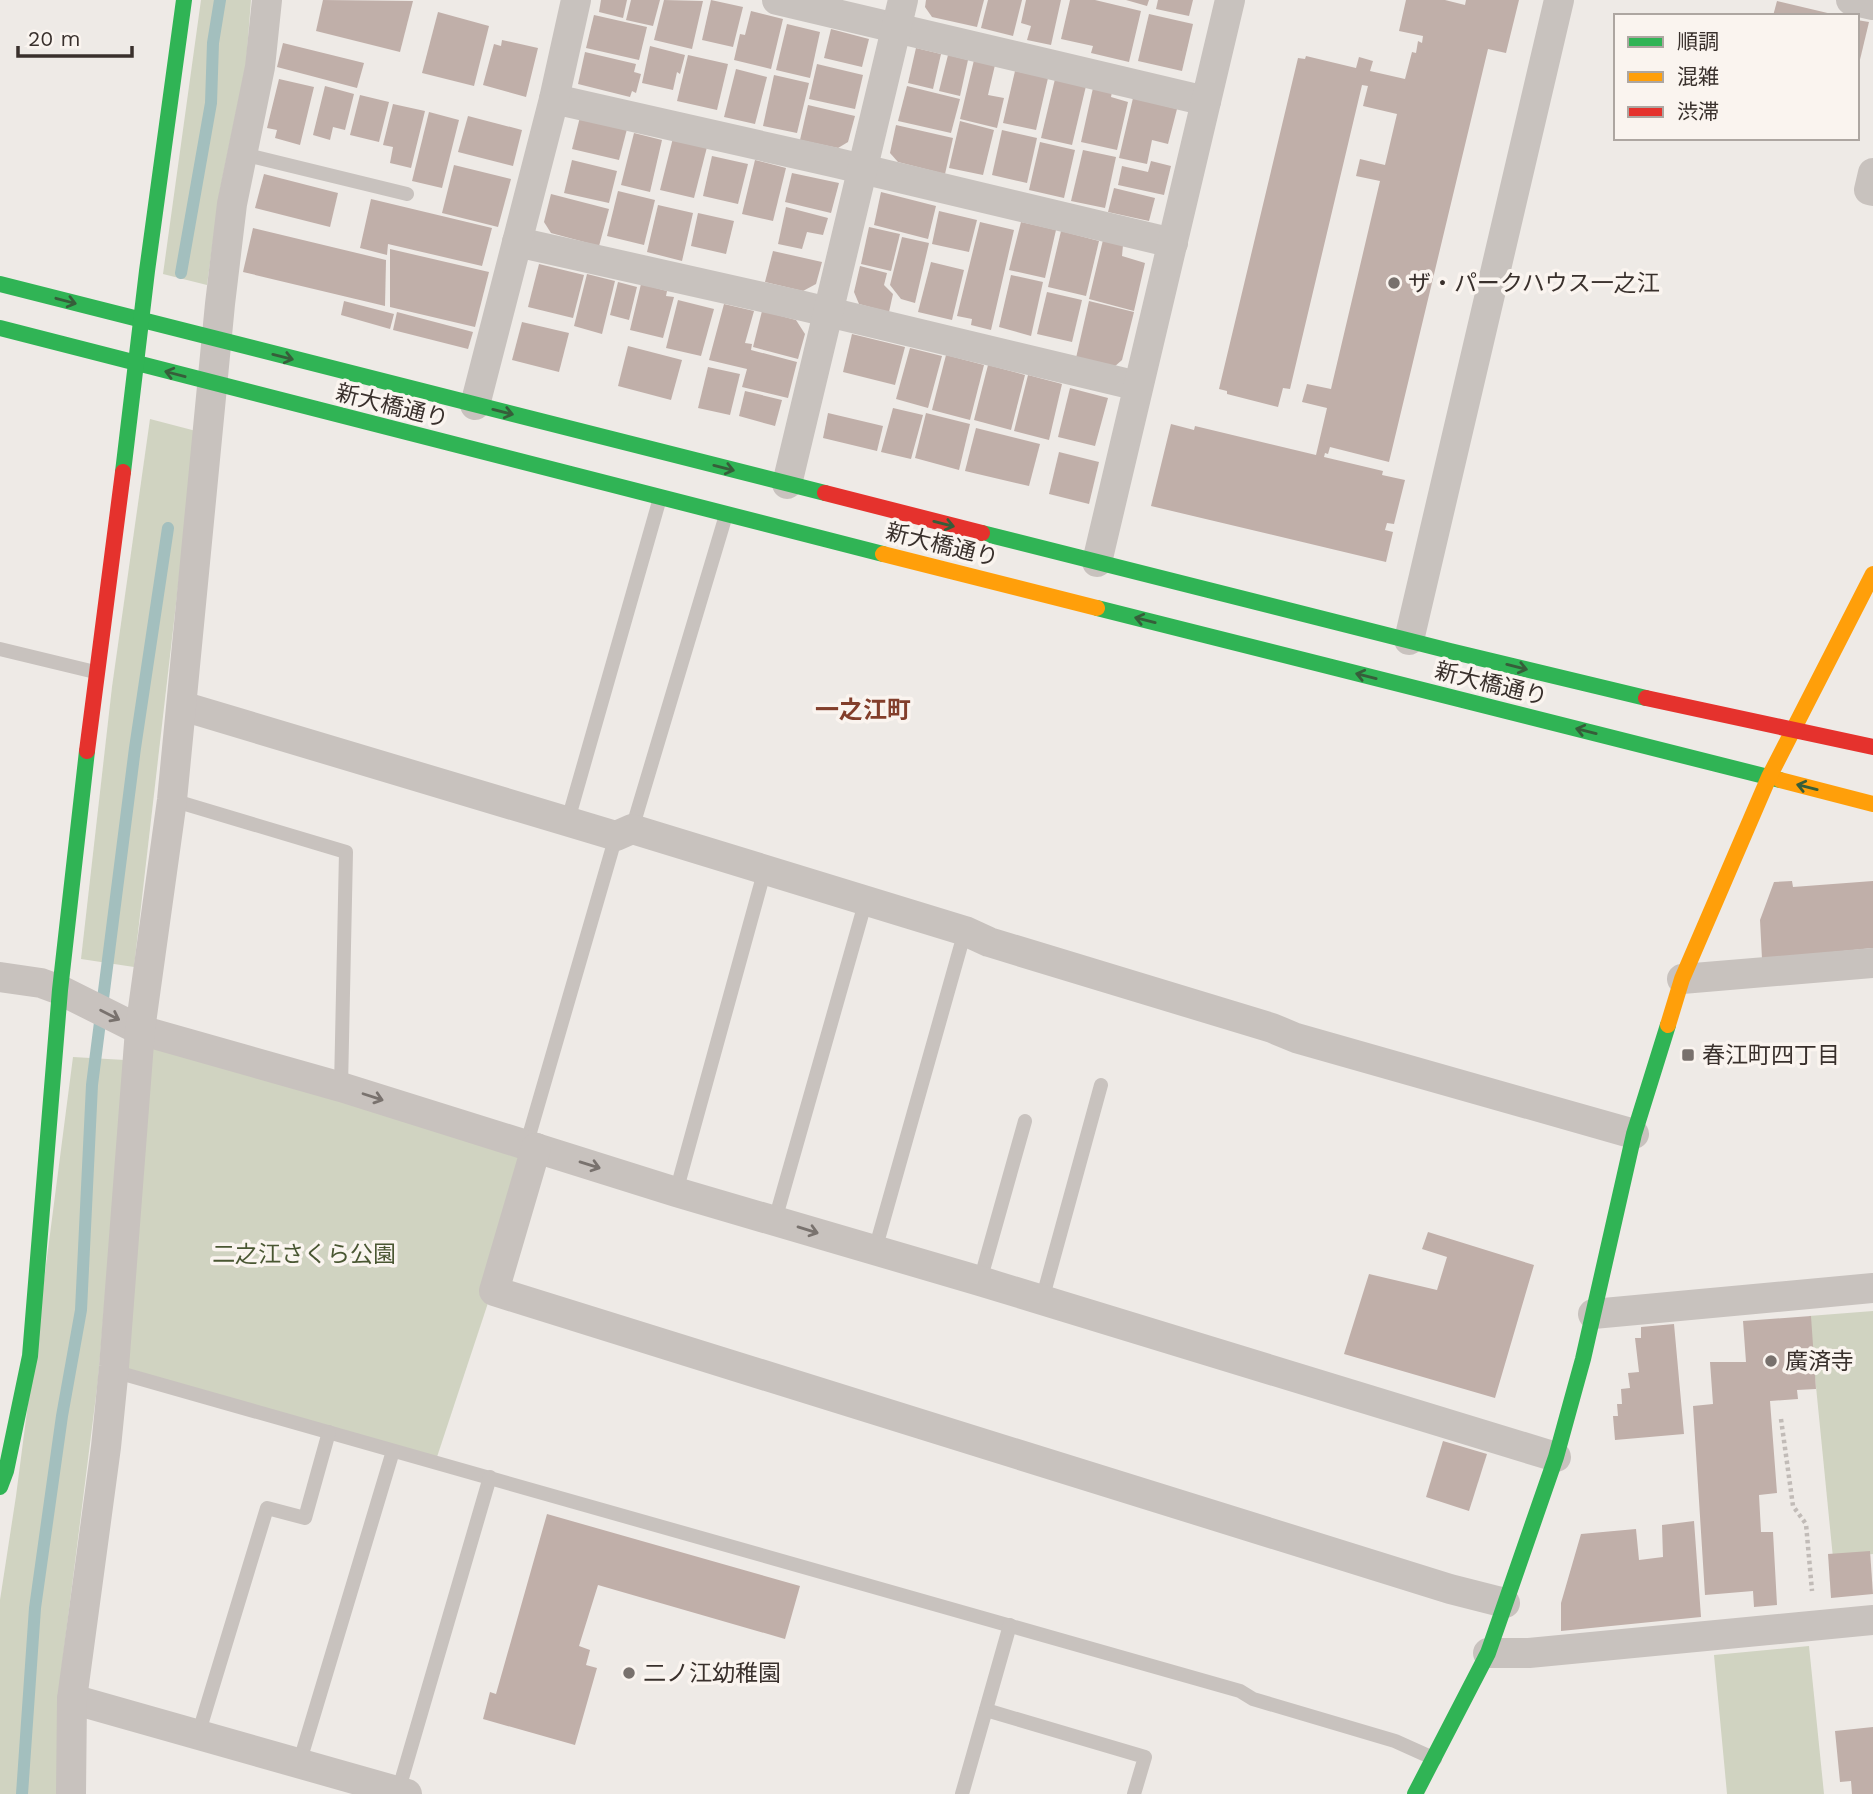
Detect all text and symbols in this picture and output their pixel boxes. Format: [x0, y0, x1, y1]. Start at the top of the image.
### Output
scale bar [18, 14, 131, 58]
legend [1614, 14, 1859, 140]
text: 20 m [28, 26, 80, 51]
text: 順調 [1677, 29, 1719, 54]
text: 混雑 [1677, 64, 1719, 89]
text: 渋滞 [1677, 99, 1719, 124]
place label: ザ・パークハウス一之江 [1408, 270, 1660, 297]
marker: ザ・パークハウス一之江 [1386, 275, 1402, 291]
one-way arrow [55, 296, 77, 309]
one-way arrow [271, 351, 293, 364]
one-way arrow [164, 367, 186, 380]
street label: 新大橋通り [333, 379, 451, 433]
one-way arrow [491, 406, 514, 419]
one-way arrow [712, 462, 735, 475]
street label: 新大橋通り [883, 518, 1001, 572]
one-way arrow [932, 518, 955, 531]
one-way arrow [1134, 613, 1157, 626]
street label: 新大橋通り [1432, 657, 1550, 711]
one-way arrow [1505, 660, 1528, 674]
one-way arrow [1355, 669, 1378, 682]
district label: 一之江町 [815, 696, 911, 724]
one-way arrow [1576, 724, 1598, 737]
one-way arrow [1796, 780, 1819, 793]
one-way arrow [99, 1008, 120, 1022]
place label: 春江町四丁目 [1702, 1042, 1840, 1069]
marker: 春江町四丁目 [1680, 1047, 1696, 1063]
one-way arrow [362, 1091, 384, 1104]
one-way arrow [579, 1159, 601, 1172]
one-way arrow [797, 1225, 819, 1238]
park label: 二之江さくら公園 [212, 1241, 396, 1268]
place label: 廣済寺 [1785, 1348, 1854, 1375]
marker: 廣済寺 [1763, 1353, 1779, 1369]
place label: 二ノ江幼稚園 [643, 1660, 781, 1687]
marker: 二ノ江幼稚園 [621, 1665, 637, 1681]

